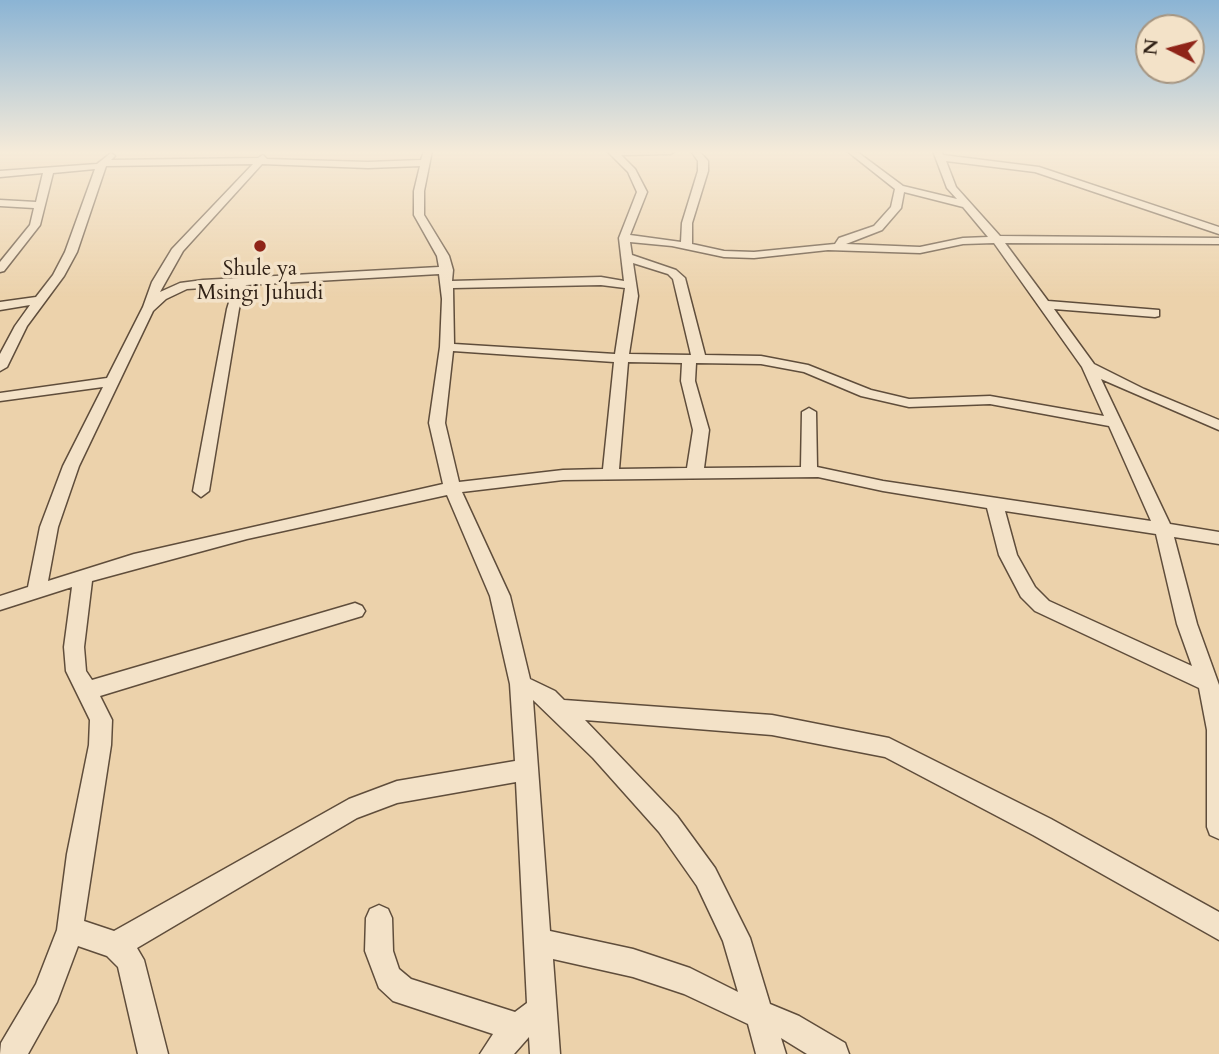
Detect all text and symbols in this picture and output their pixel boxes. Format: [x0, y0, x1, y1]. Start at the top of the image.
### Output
north arrow [1135, 14, 1205, 84]
text: N [1137, 37, 1165, 57]
marker: Shule ya Msingi Juhudi [252, 238, 268, 254]
place label: Shule ya Msingi Juhudi [197, 257, 323, 307]

